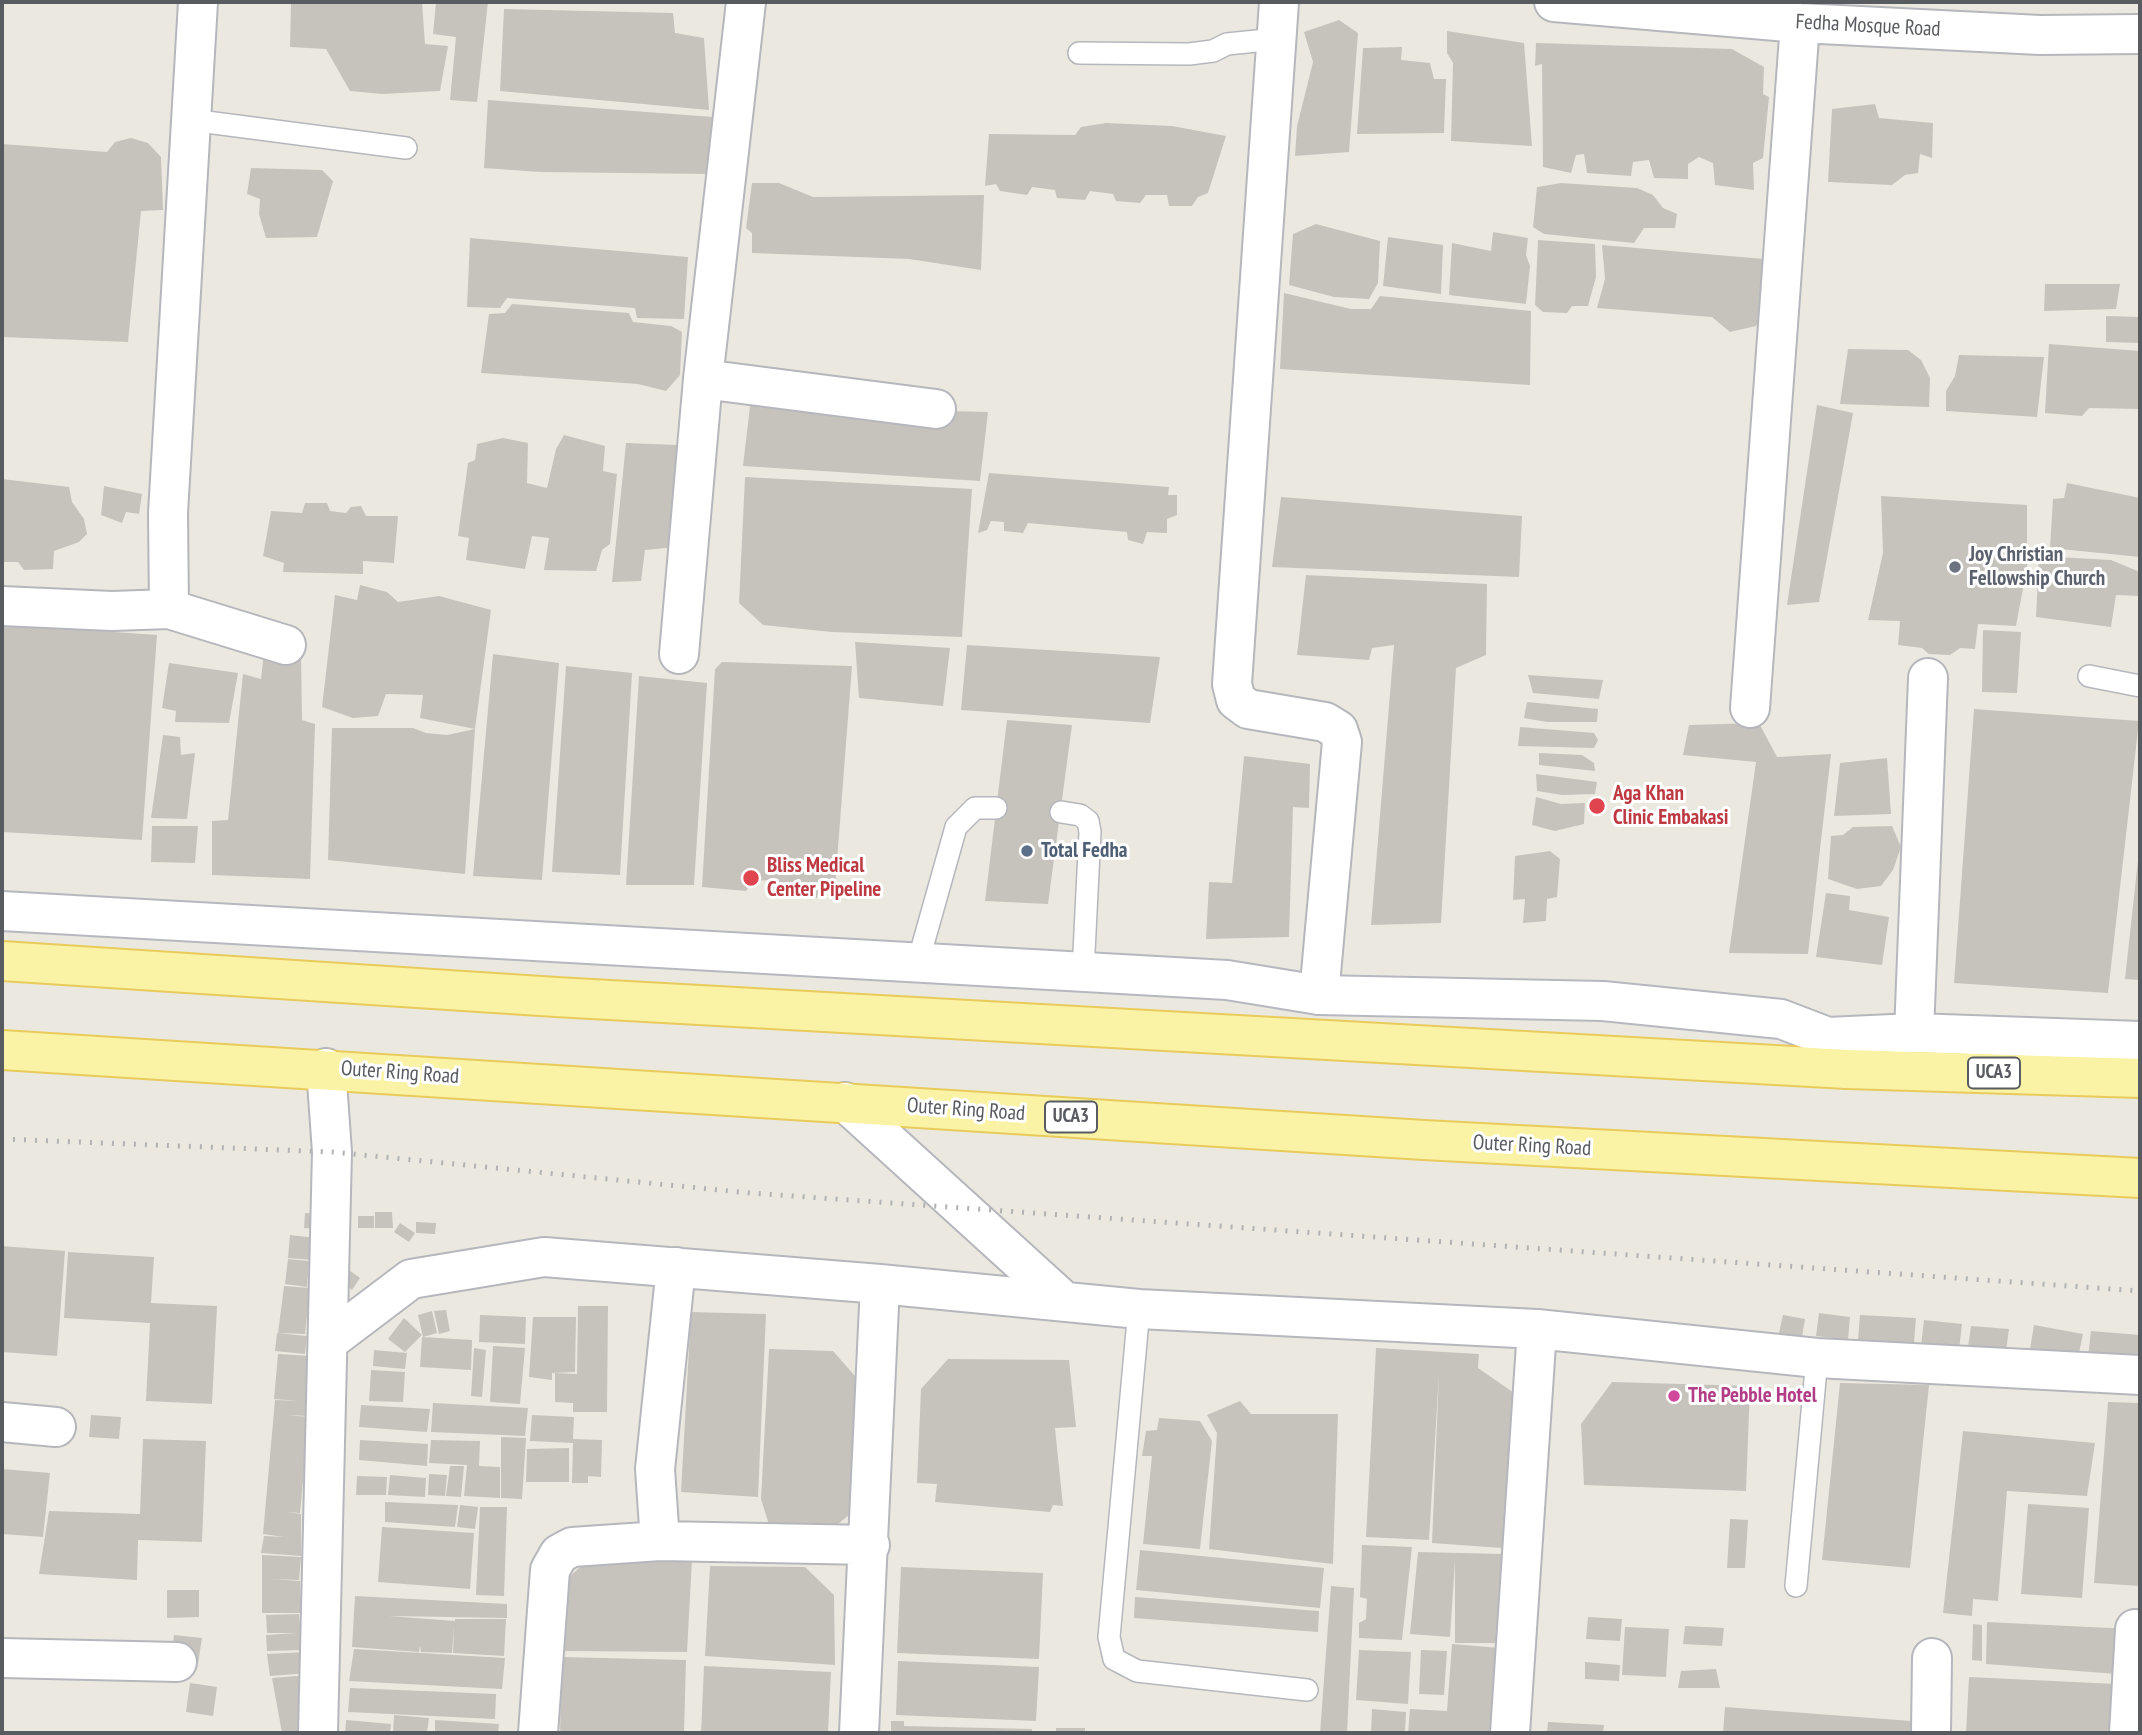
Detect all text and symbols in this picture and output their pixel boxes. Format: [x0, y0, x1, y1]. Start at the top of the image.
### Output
street label: Fedha Mosque Road [1795, 10, 1941, 42]
place label: Joy Christian Fellowship Church [1969, 542, 2105, 592]
marker: Joy Christian Fellowship Church [1947, 559, 1963, 575]
place label: Aga Khan Clinic Embakasi [1613, 781, 1729, 831]
marker: Aga Khan Clinic Embakasi [1587, 796, 1607, 816]
place label: Total Fedha [1041, 838, 1128, 864]
marker: Total Fedha [1019, 843, 1035, 859]
place label: Bliss Medical Center Pipeline [767, 853, 881, 903]
marker: Bliss Medical Center Pipeline [741, 868, 761, 888]
street label: Outer Ring Road [340, 1056, 460, 1090]
road number: UCA3 [1968, 1058, 2020, 1088]
street label: Outer Ring Road [906, 1093, 1026, 1127]
road number: UCA3 [1045, 1102, 1097, 1133]
street label: Outer Ring Road [1472, 1130, 1592, 1162]
place label: The Pebble Hotel [1688, 1383, 1817, 1409]
marker: The Pebble Hotel [1666, 1388, 1682, 1404]

